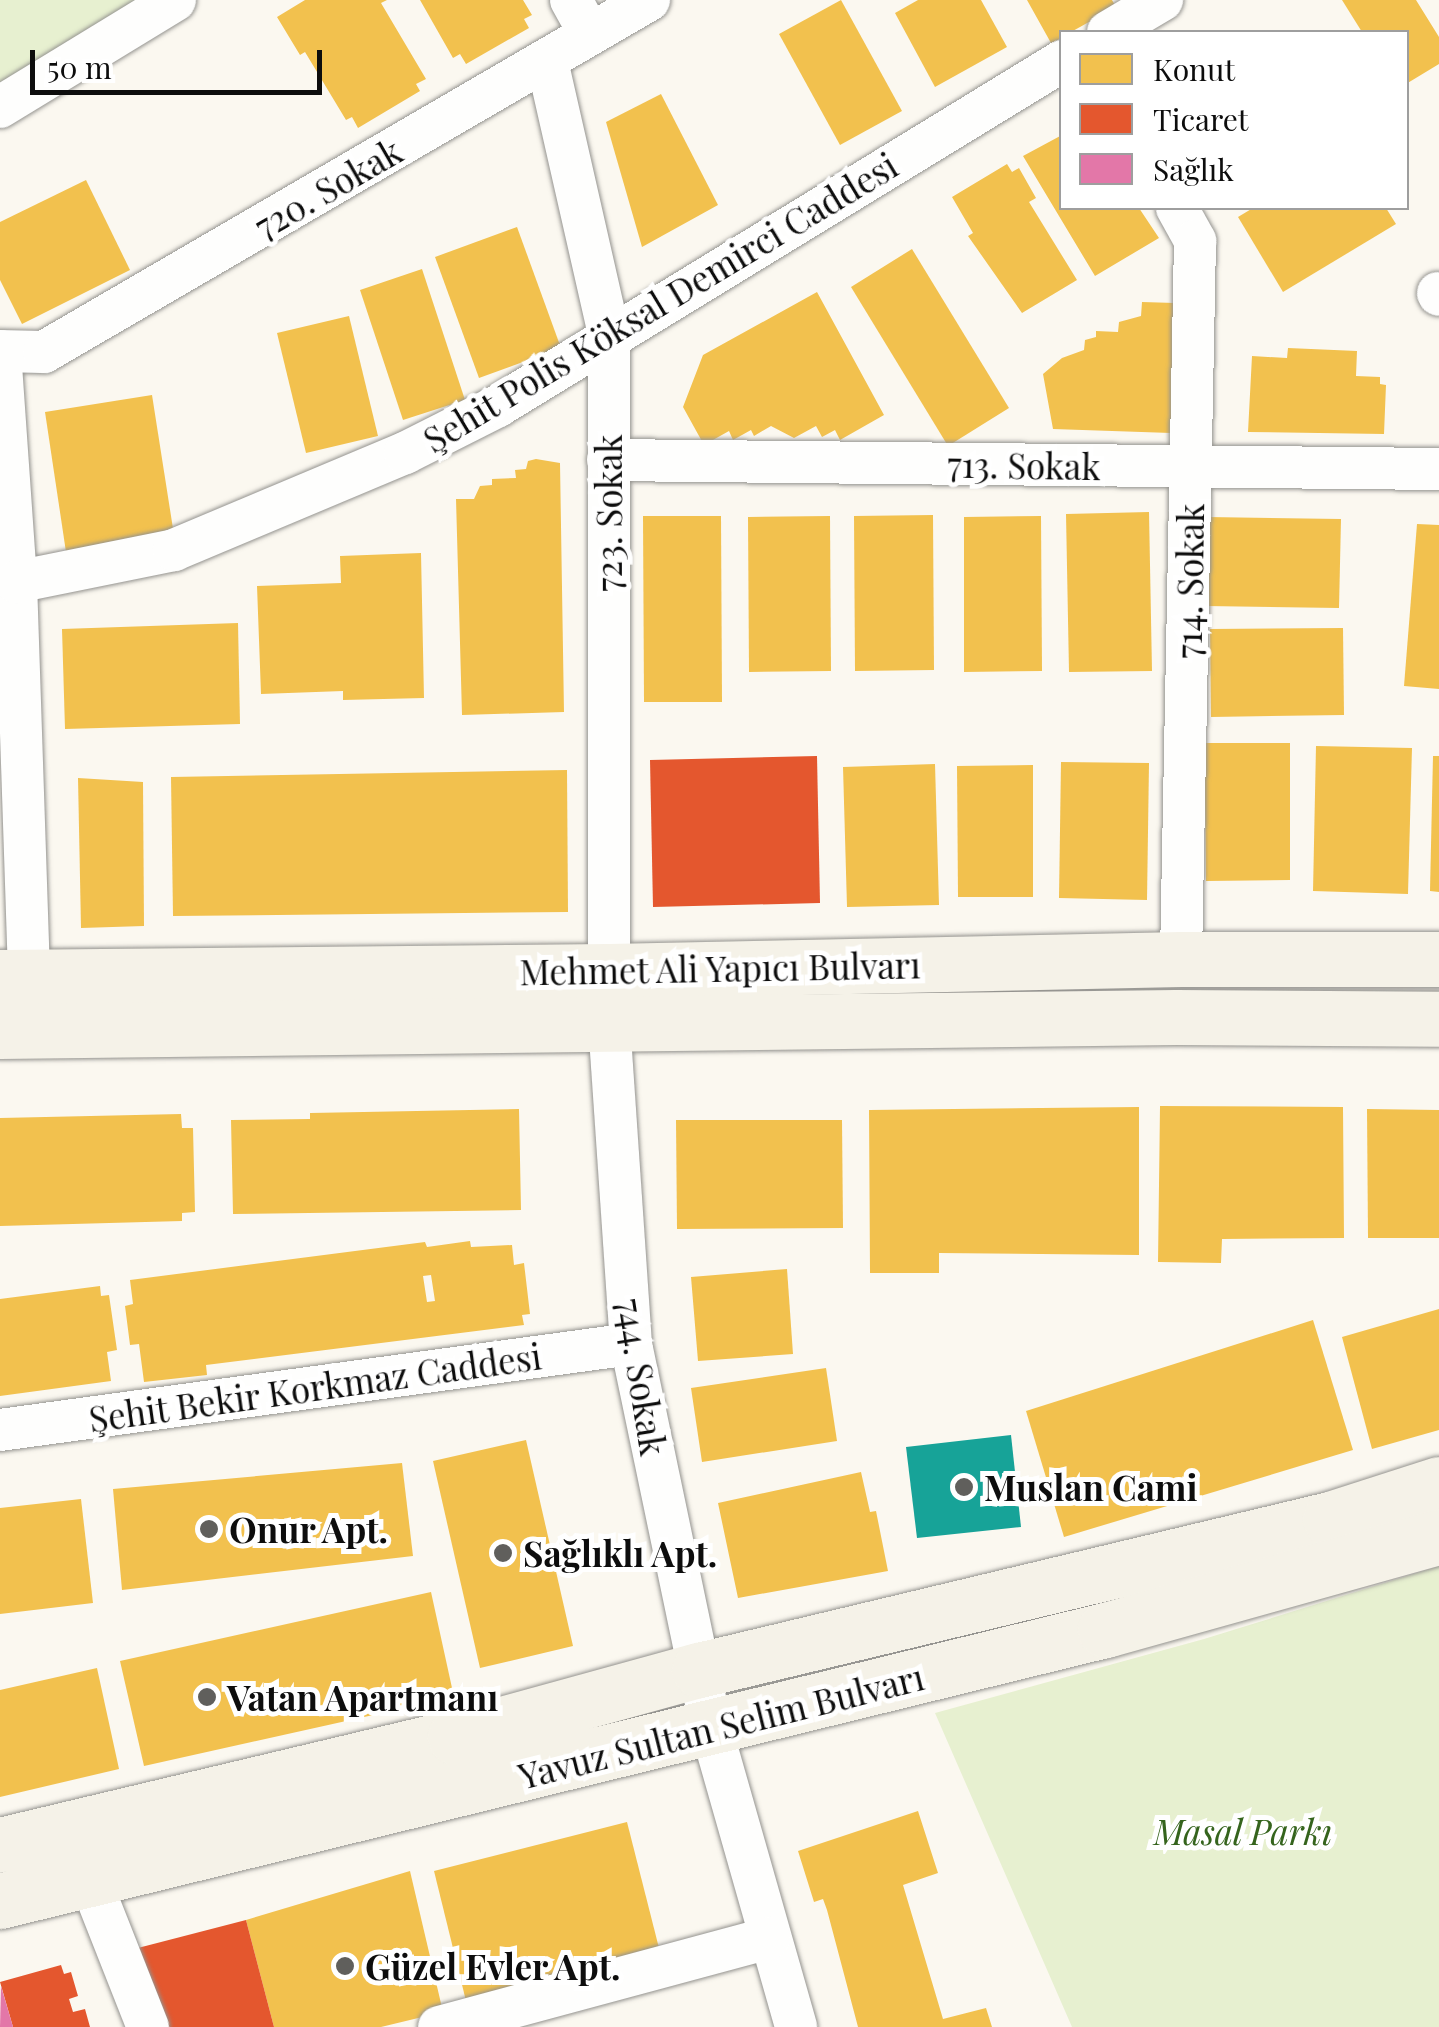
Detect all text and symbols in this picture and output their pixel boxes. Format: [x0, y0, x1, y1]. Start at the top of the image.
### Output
scale bar [35, 30, 328, 92]
legend [1059, 30, 1409, 210]
text: 50 m [47, 47, 112, 87]
text: Konut [1153, 49, 1235, 89]
text: Ticaret [1153, 99, 1249, 139]
street label: 720. Sokak [247, 129, 409, 247]
street label: Şehit Polis Köksal Demirci Caddesi [415, 143, 905, 461]
text: Sağlık [1153, 149, 1234, 189]
street label: 723. Sokak [587, 434, 629, 592]
street label: 713. Sokak [947, 443, 1101, 487]
street label: 714. Sokak [1167, 503, 1211, 659]
street label: Mehmet Ali Yapıcı Bulvarı [518, 943, 922, 993]
street label: 744. Sokak [609, 1295, 675, 1459]
street label: Şehit Bekir Korkmaz Caddesi [85, 1334, 545, 1440]
place label: Muslan Cami [984, 1466, 1198, 1508]
marker: Muslan Cami [953, 1476, 975, 1498]
place label: Onur Apt. [229, 1508, 390, 1550]
marker: Onur Apt. [198, 1518, 220, 1540]
place label: Sağlıklı Apt. [523, 1532, 719, 1574]
marker: Sağlıklı Apt. [492, 1542, 514, 1564]
street label: Yavuz Sultan Selim Bulvarı [514, 1655, 928, 1797]
place label: Vatan Apartmanı [227, 1676, 500, 1718]
marker: Vatan Apartmanı [196, 1686, 218, 1708]
park label: Masal Parkı [1153, 1810, 1333, 1852]
place label: Güzel Evler Apt. [365, 1945, 623, 1987]
marker: Güzel Evler Apt. [334, 1955, 356, 1977]

